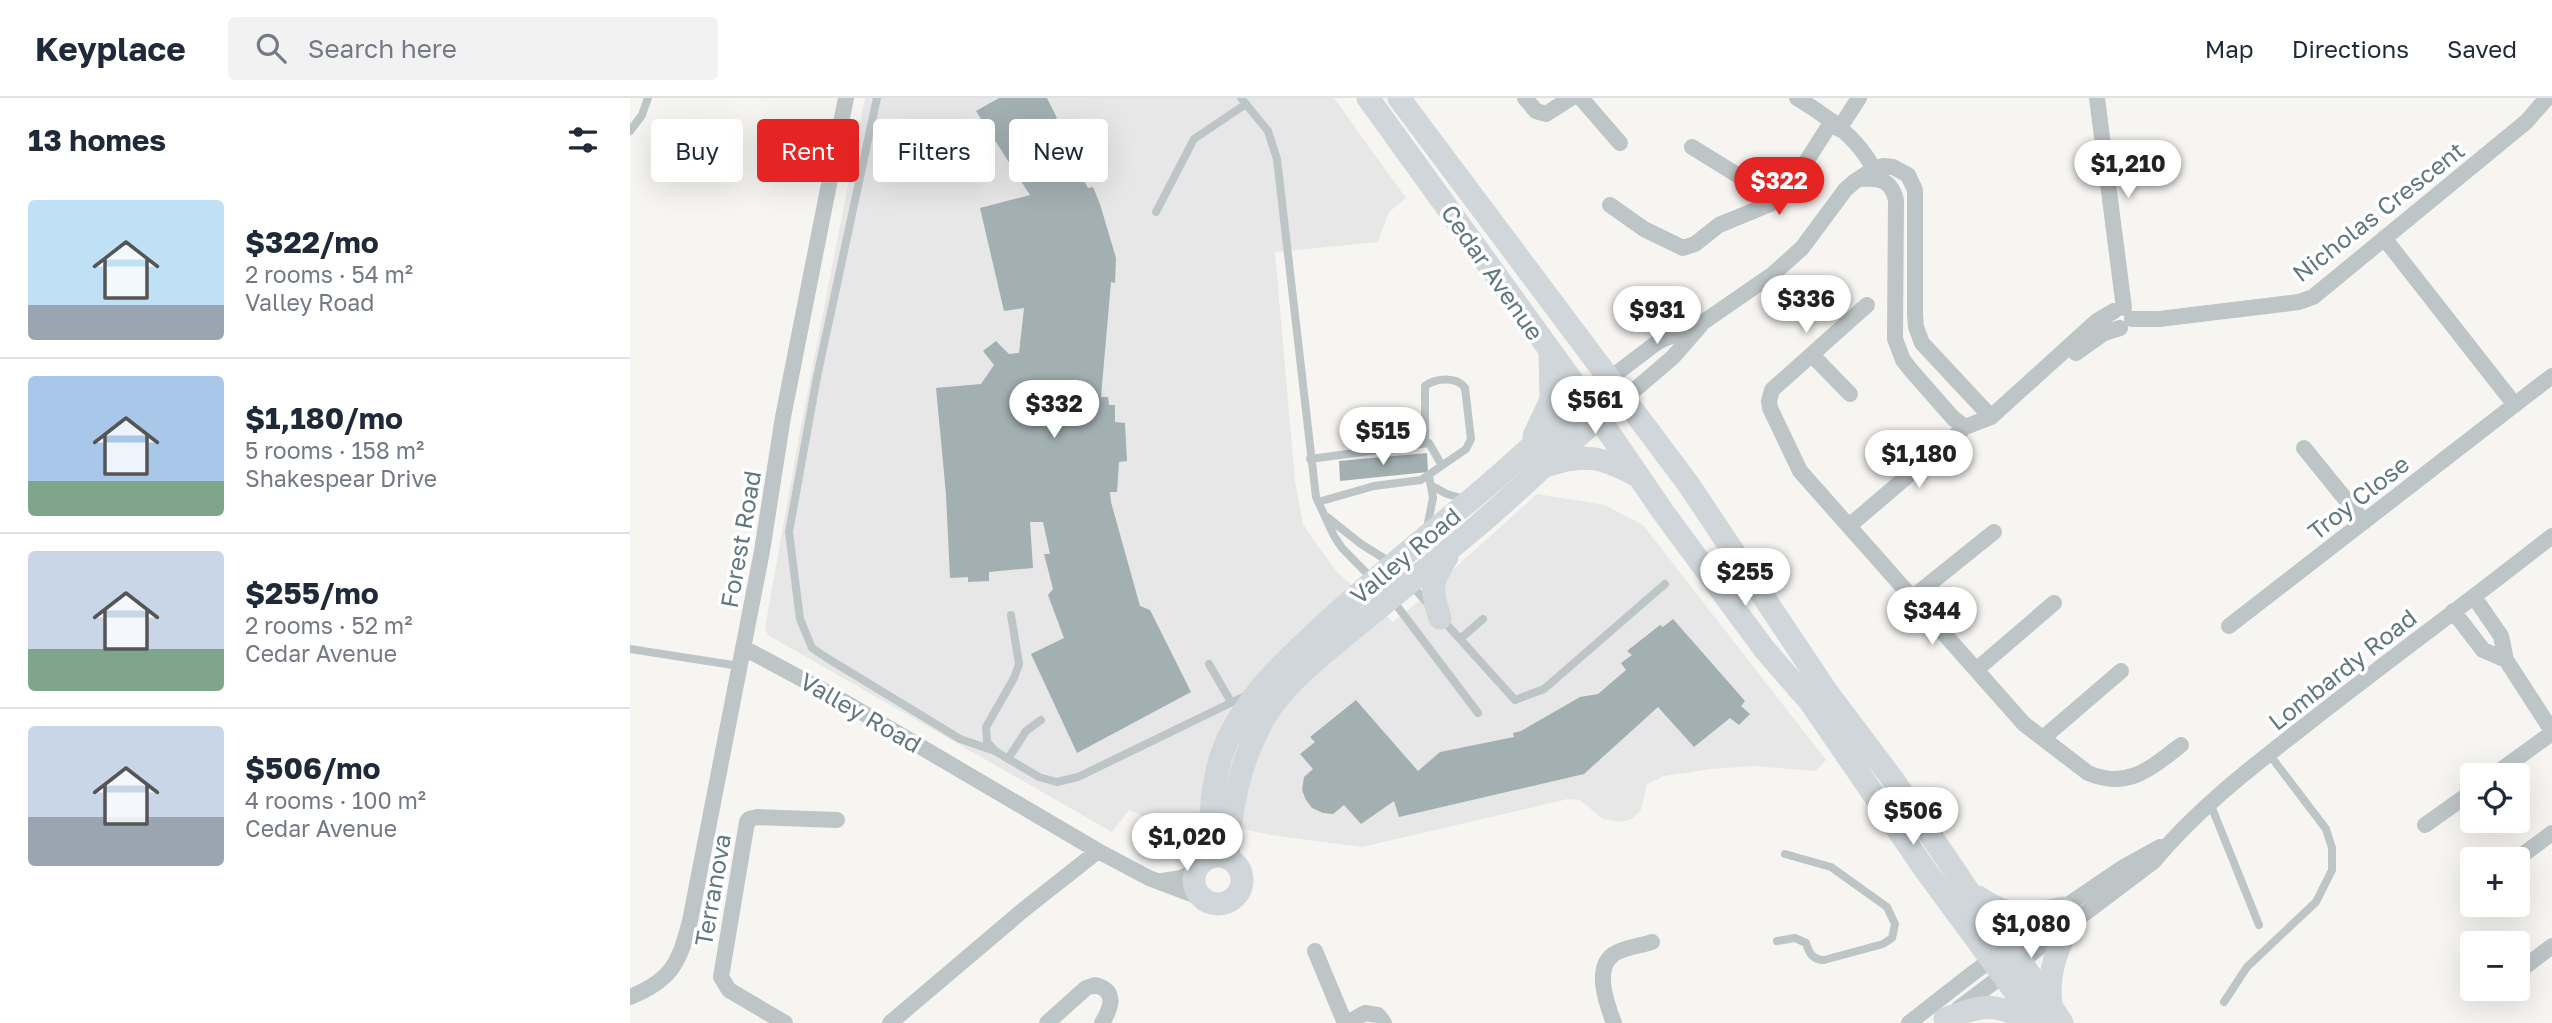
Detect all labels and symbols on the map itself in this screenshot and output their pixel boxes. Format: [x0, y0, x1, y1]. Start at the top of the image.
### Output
street label: Nicholas Crescent [2286, 135, 2470, 287]
pin: $1,210 [2071, 140, 2185, 200]
pin: $322 [1738, 158, 1820, 217]
street label: Cedar Avenue [1436, 199, 1550, 345]
pin: $336 [1765, 275, 1847, 335]
pin: $931 [1616, 286, 1698, 346]
pin: $561 [1554, 376, 1636, 436]
pin: $332 [1013, 380, 1095, 440]
pin: $515 [1342, 408, 1424, 467]
pin: $1,180 [1862, 430, 1976, 490]
street label: Troy Close [2302, 449, 2414, 545]
street label: Forest Road [714, 468, 766, 610]
street label: Valley Road [1344, 501, 1466, 609]
pin: $255 [1704, 548, 1786, 608]
pin: $344 [1891, 588, 1973, 647]
street label: Lombardy Road [2262, 602, 2422, 736]
street label: Valley Road [795, 666, 927, 758]
pin: $506 [1872, 788, 1954, 847]
pin: $1,020 [1130, 814, 1244, 873]
street label: Terranova [688, 832, 736, 948]
pin: $1,080 [1974, 900, 2088, 960]

